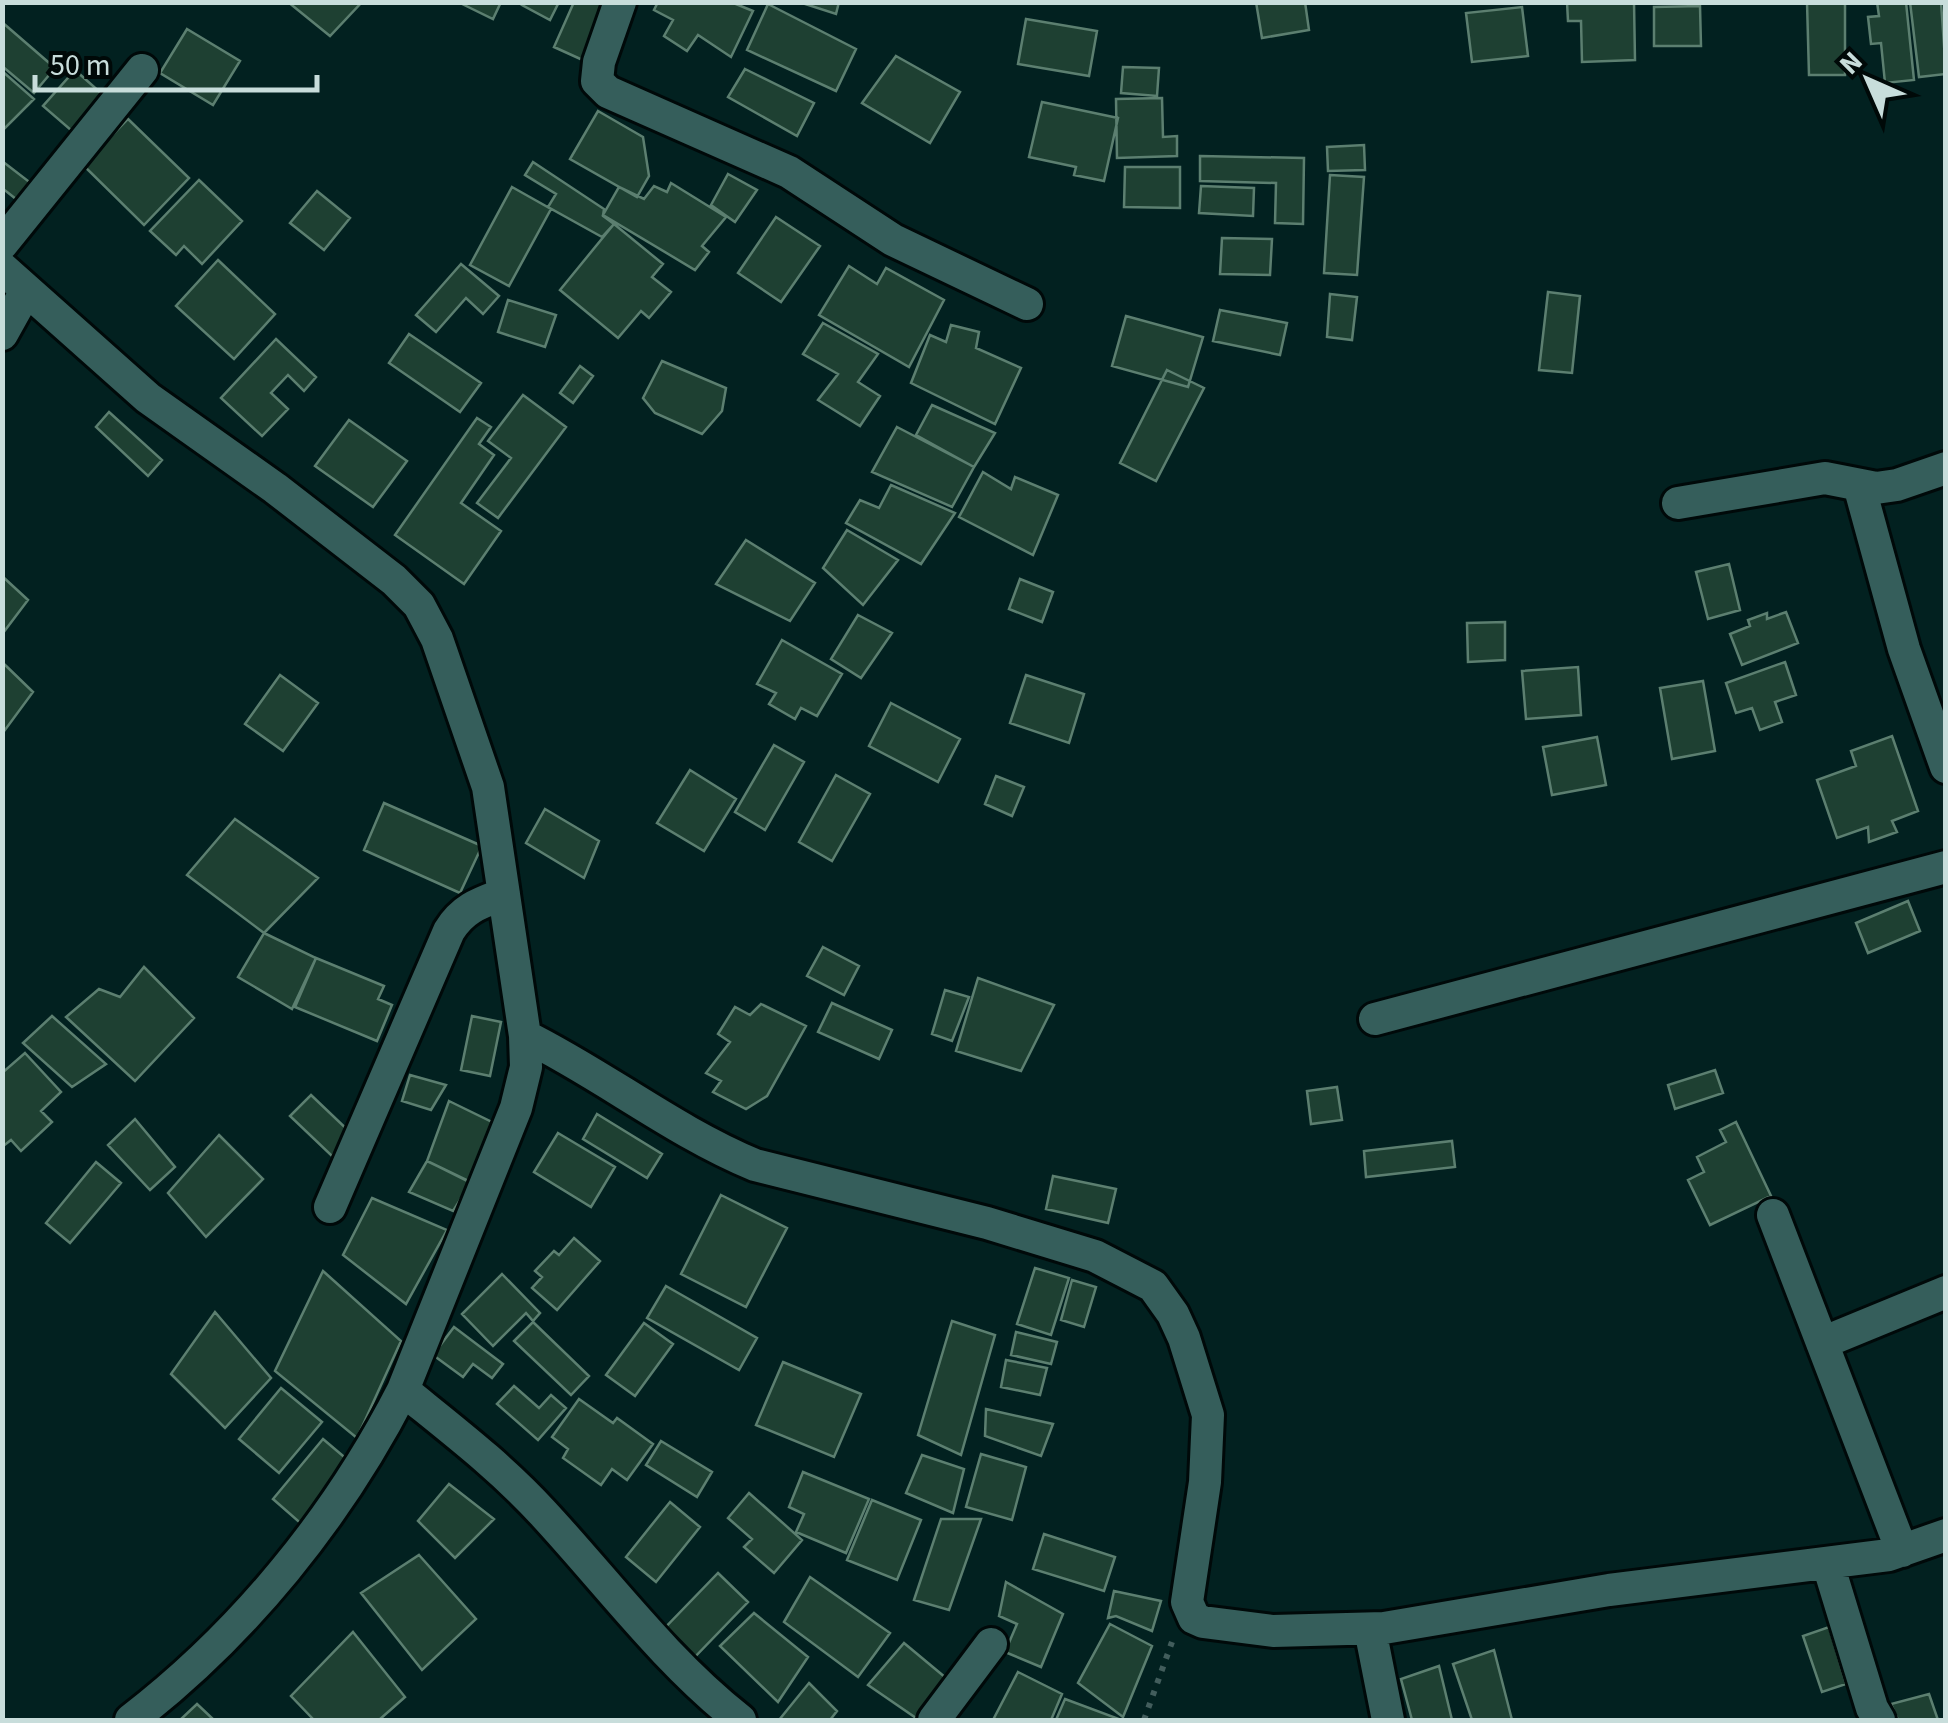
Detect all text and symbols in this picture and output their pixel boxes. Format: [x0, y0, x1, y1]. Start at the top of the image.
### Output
scale bar [35, 30, 318, 92]
north arrow [1818, 30, 1918, 130]
text: N [1830, 42, 1872, 84]
text: 50 m [50, 44, 111, 87]

